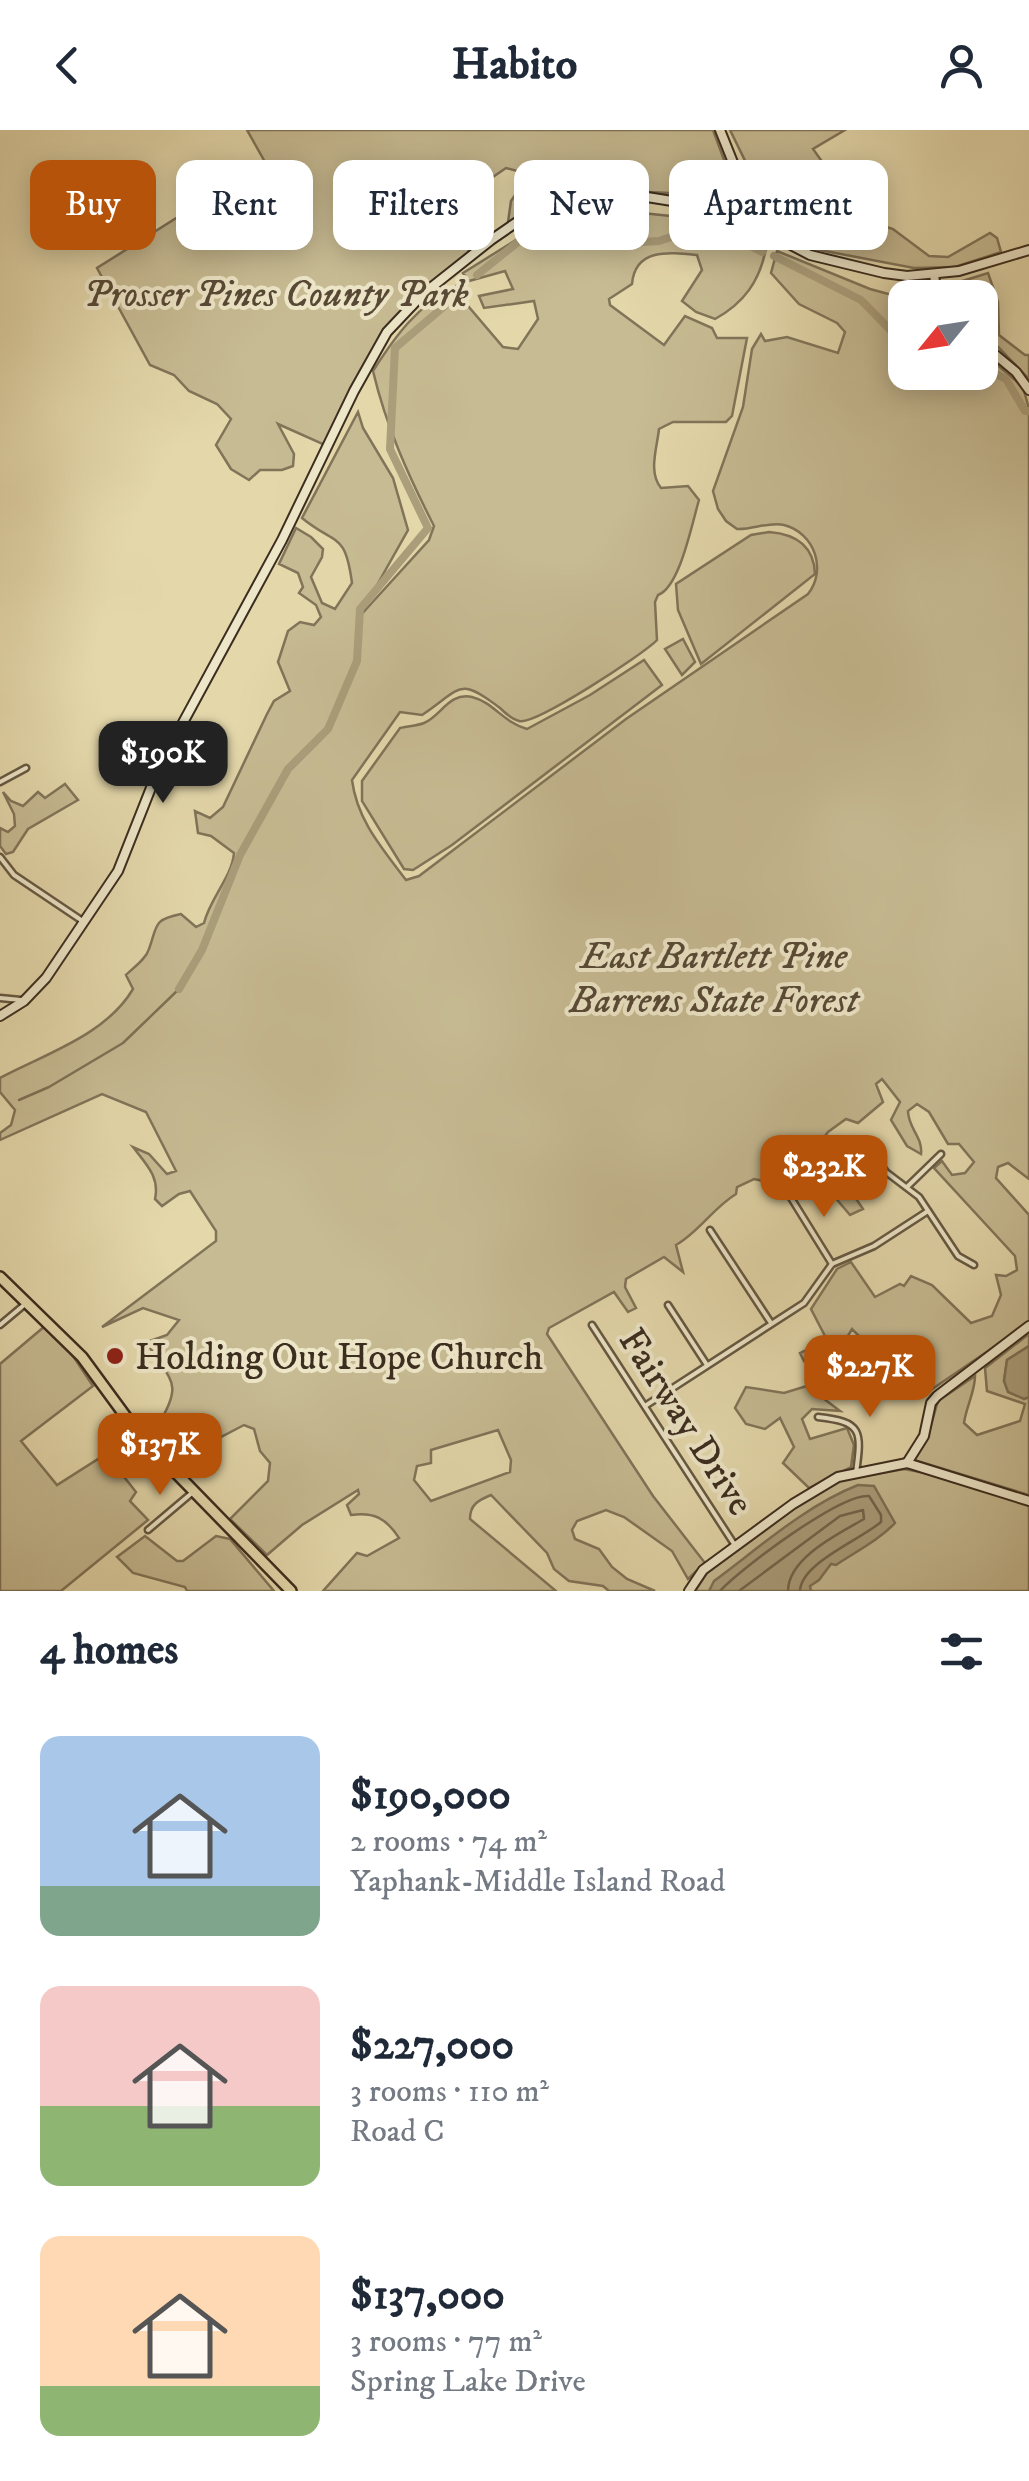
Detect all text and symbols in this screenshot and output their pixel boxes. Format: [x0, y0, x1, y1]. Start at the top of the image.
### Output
text: Habito [452, 37, 577, 93]
icon: back [40, 38, 95, 93]
icon: person [934, 38, 989, 93]
chip: Buy [30, 160, 156, 250]
chip: Rent [176, 160, 313, 250]
chip: Filters [333, 160, 494, 250]
chip: New [514, 160, 649, 250]
chip: Apartment [669, 160, 888, 250]
park label: Prosser Pines County Park [83, 271, 469, 319]
north arrow [888, 280, 998, 390]
map controls [888, 280, 998, 390]
pin: $190K [93, 721, 233, 806]
text: $190K [121, 733, 205, 773]
park label: East Bartlett Pine Barrens State Forest [568, 933, 861, 1025]
pin: $232K [754, 1135, 894, 1220]
text: $232K [782, 1147, 866, 1187]
street label: Fairway Drive [607, 1319, 764, 1525]
place label: Holding Out Hope Church [135, 1334, 543, 1382]
pin: $227K [800, 1335, 940, 1420]
marker: Holding Out Hope Church [104, 1345, 126, 1367]
text: $227K [826, 1347, 914, 1387]
pin: $137K [90, 1413, 230, 1498]
text: $137K [120, 1425, 200, 1465]
icon: filters [934, 1624, 989, 1679]
text: 4 homes [40, 1625, 178, 1677]
text: $190,000 [350, 1770, 511, 1822]
icon: home [120, 1776, 240, 1896]
text: 2 rooms · 74 m² [350, 1822, 547, 1862]
text: Yaphank-Middle Island Road [350, 1862, 725, 1902]
text: $227,000 [350, 2020, 514, 2072]
icon: home [120, 2026, 240, 2146]
text: 3 rooms · 110 m² [350, 2072, 549, 2112]
text: Road C [350, 2112, 444, 2152]
text: $137,000 [350, 2270, 505, 2322]
icon: home [120, 2276, 240, 2396]
text: 3 rooms · 77 m² [350, 2322, 542, 2362]
text: Spring Lake Drive [350, 2362, 586, 2402]

